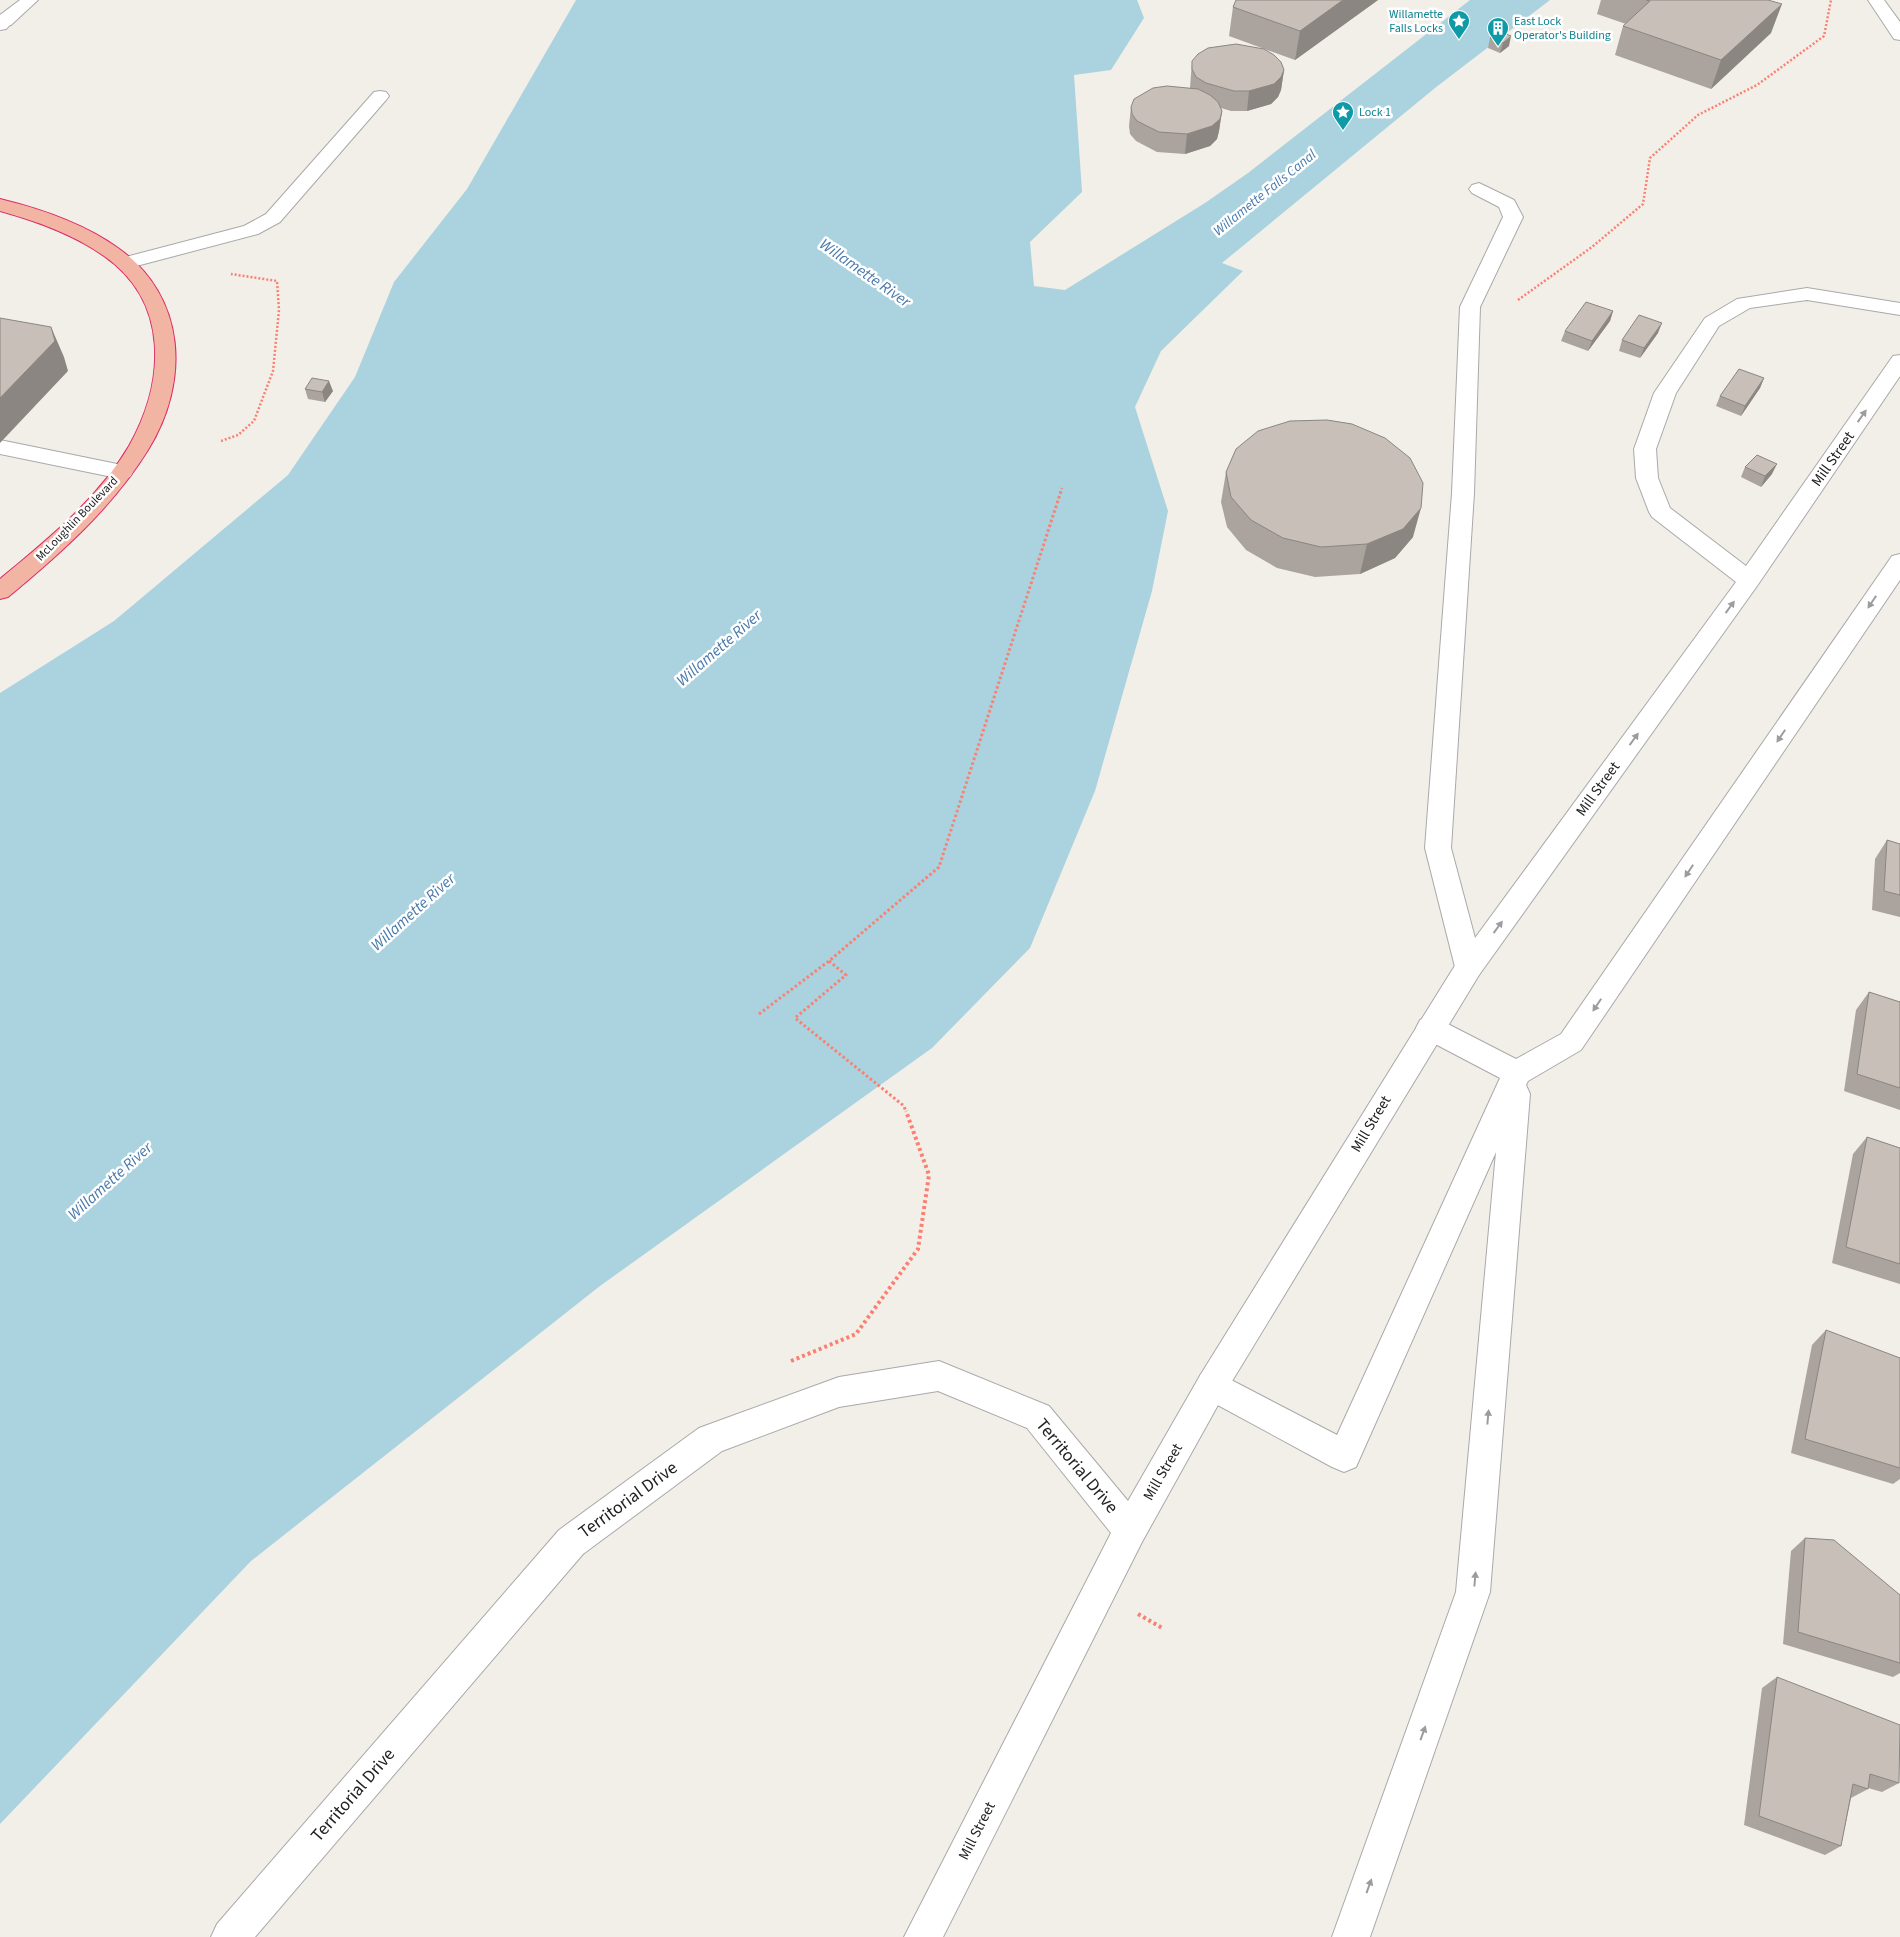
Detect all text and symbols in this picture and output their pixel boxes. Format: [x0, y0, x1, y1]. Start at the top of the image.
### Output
place label: Willamette Falls Locks [1389, 6, 1443, 37]
place icon: Willamette Falls Locks [1447, 9, 1471, 40]
place label: East Lock Operator's Building [1514, 13, 1611, 44]
building icon: East Lock Operator's Building [1486, 16, 1510, 47]
place icon: Lock 1 [1331, 100, 1355, 131]
place label: Lock 1 [1359, 104, 1391, 121]
water label: Willamette Falls Canal [1209, 145, 1321, 241]
water label: Willamette River [815, 233, 916, 313]
one-way arrow [1857, 410, 1867, 423]
street label: Mill Street [1806, 427, 1860, 491]
street label: McLoughlin Boulevard [32, 473, 122, 565]
one-way arrow [1868, 596, 1877, 609]
one-way arrow [1724, 601, 1735, 614]
water label: Willamette River [672, 604, 768, 691]
one-way arrow [1776, 730, 1786, 743]
one-way arrow [1629, 732, 1639, 746]
street label: Mill Street [1571, 757, 1625, 821]
one-way arrow [1684, 864, 1694, 877]
water label: Willamette River [366, 867, 461, 956]
one-way arrow [1493, 920, 1503, 934]
one-way arrow [1592, 998, 1602, 1011]
street label: Mill Street [1346, 1092, 1396, 1156]
water label: Willamette River [63, 1136, 158, 1225]
one-way arrow [1484, 1409, 1492, 1425]
street label: Territorial Drive [1030, 1413, 1124, 1519]
street label: Mill Street [1138, 1440, 1188, 1504]
street label: Territorial Drive [573, 1456, 683, 1544]
one-way arrow [1471, 1571, 1479, 1587]
one-way arrow [1419, 1725, 1427, 1740]
street label: Territorial Drive [305, 1743, 401, 1847]
street label: Mill Street [953, 1798, 1001, 1864]
one-way arrow [1365, 1878, 1373, 1893]

